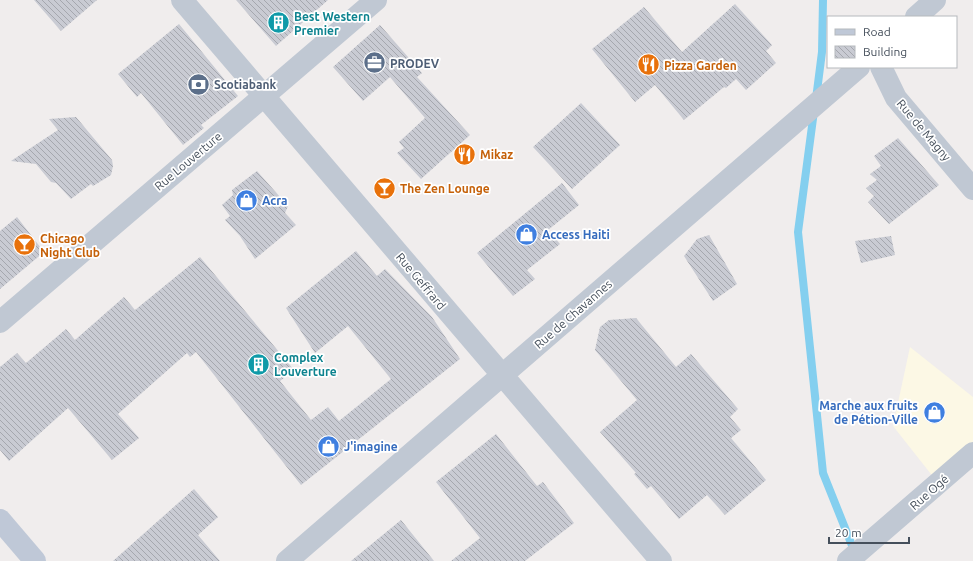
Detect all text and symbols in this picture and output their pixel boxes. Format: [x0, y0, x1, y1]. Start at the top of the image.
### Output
building icon: Best Western Premier [266, 10, 292, 36]
place label: Best Western Premier [294, 10, 370, 37]
legend [827, 16, 957, 68]
text: Road [863, 25, 891, 38]
text: Building [863, 45, 907, 58]
office icon: PRODEV [362, 50, 388, 76]
restaurant icon: Pizza Garden [635, 52, 661, 78]
place label: PRODEV [390, 57, 440, 70]
place label: Pizza Garden [664, 59, 737, 72]
bank icon: Scotiabank [185, 71, 211, 97]
place label: Scotiabank [214, 78, 276, 91]
street label: Rue de Magny [895, 97, 954, 163]
street label: Rue Louverture [152, 129, 224, 193]
restaurant icon: Mikaz [452, 141, 478, 167]
place label: Mikaz [480, 148, 513, 161]
bar icon: The Zen Lounge [372, 175, 398, 201]
place label: The Zen Lounge [400, 182, 490, 195]
shop icon: Acra [234, 187, 260, 213]
place label: Acra [262, 194, 288, 207]
shop icon: Access Haiti [513, 221, 539, 247]
place label: Access Haiti [542, 228, 610, 241]
bar icon: Chicago Night Club [12, 232, 38, 258]
place label: Chicago Night Club [40, 232, 100, 259]
street label: Rue Geffrard [394, 250, 448, 312]
street label: Rue de Chavannes [532, 277, 614, 351]
building icon: Complex Louverture [246, 351, 272, 377]
place label: Complex Louverture [274, 351, 337, 378]
place label: Marche aux fruits de Pétion-Ville [819, 399, 918, 426]
shop icon: Marche aux fruits de Pétion-Ville [921, 399, 947, 425]
shop icon: J'imagine [315, 433, 341, 459]
place label: J'imagine [344, 440, 398, 453]
street label: Rue Ogé [907, 472, 951, 512]
scale bar [829, 519, 909, 545]
text: 20 m [835, 526, 862, 539]

